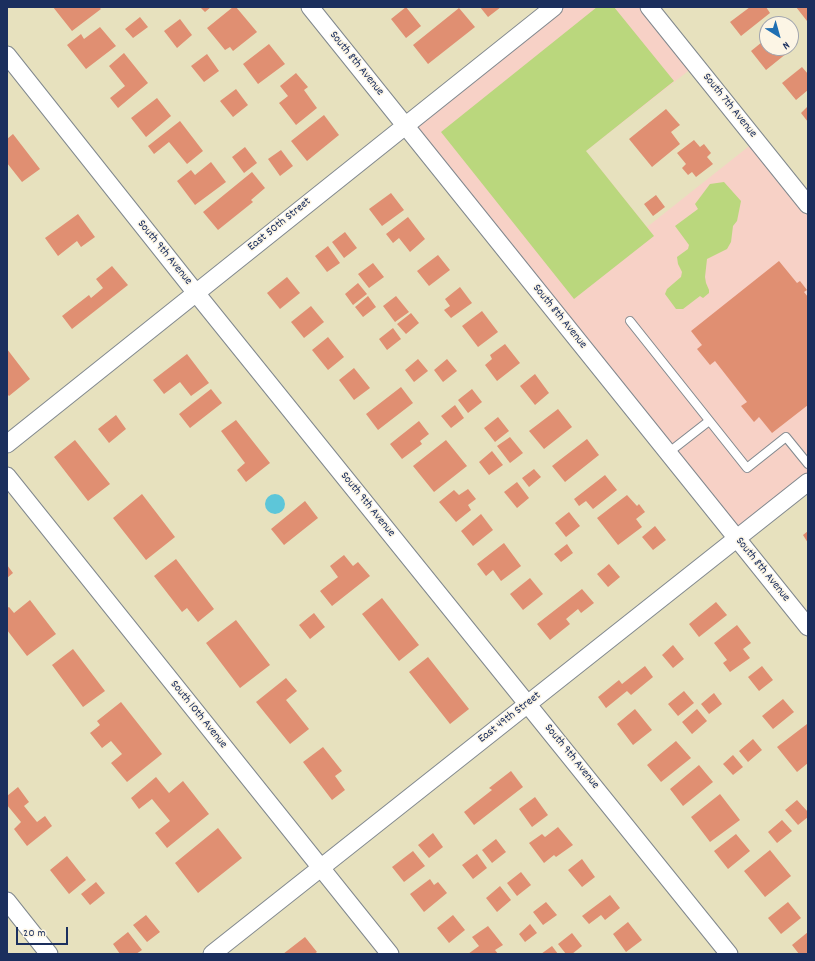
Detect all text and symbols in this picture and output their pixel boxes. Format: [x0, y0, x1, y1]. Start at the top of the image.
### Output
north arrow [759, 16, 799, 56]
street label: South 8th Avenue [326, 29, 386, 99]
text: N [779, 37, 793, 53]
street label: South 7th Avenue [699, 71, 759, 141]
street label: East 50th Street [245, 195, 315, 255]
street label: South 9th Avenue [133, 218, 195, 288]
street label: South 8th Avenue [529, 282, 589, 352]
street label: South 9th Avenue [336, 470, 398, 540]
street label: South 8th Avenue [732, 535, 792, 605]
street label: South 10th Avenue [166, 678, 230, 752]
street label: East 49th Street [476, 689, 544, 747]
street label: South 9th Avenue [540, 722, 602, 792]
scale bar [18, 919, 70, 945]
text: 20 m [23, 925, 46, 942]

